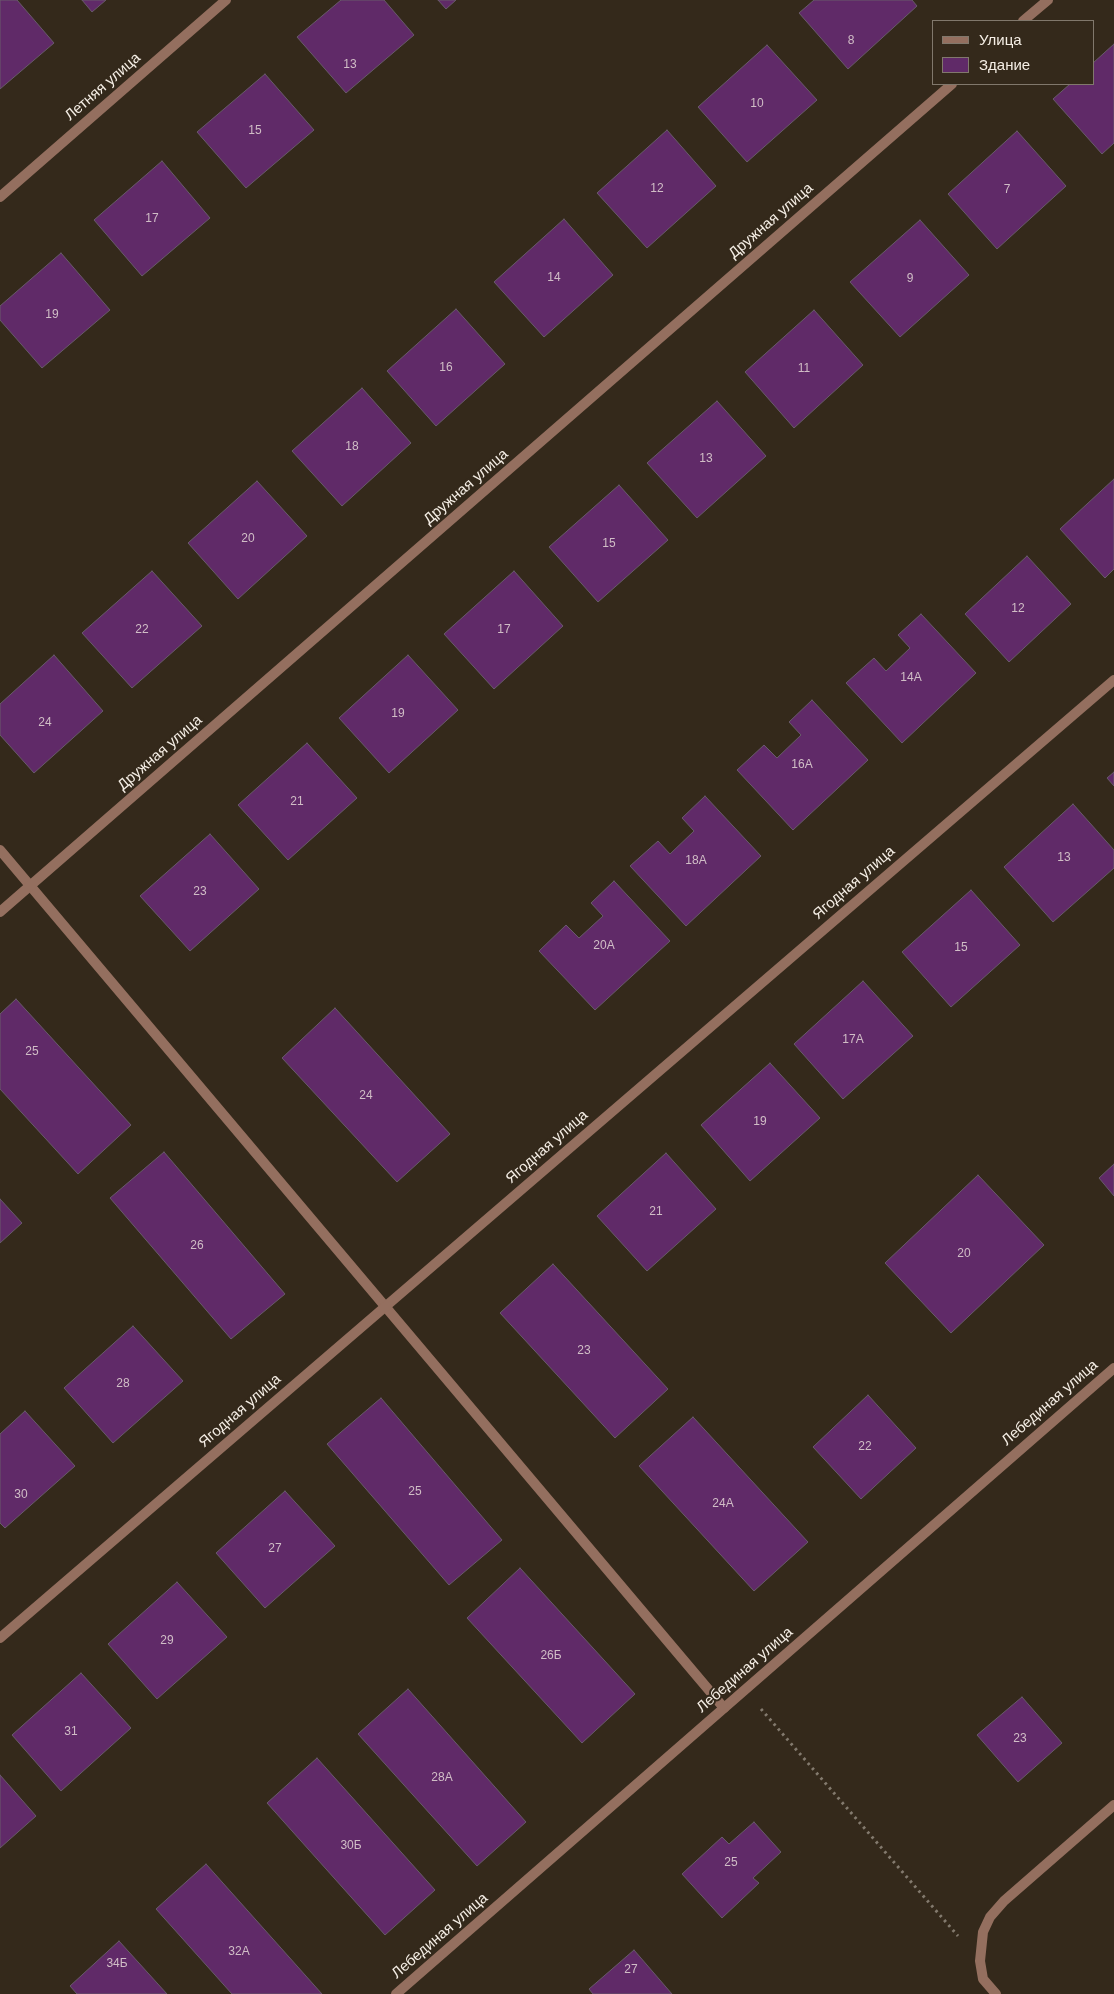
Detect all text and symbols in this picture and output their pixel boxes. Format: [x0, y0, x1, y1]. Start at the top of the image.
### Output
legend [932, 20, 1094, 85]
text: Улица [979, 31, 1022, 48]
house number: 8 [848, 34, 854, 48]
street label: Летняя улица [61, 49, 145, 125]
text: Здание [979, 56, 1030, 73]
house number: 13 [343, 58, 357, 72]
house number: 10 [750, 97, 764, 111]
house number: 15 [248, 124, 262, 138]
street label: Дружная улица [725, 179, 817, 263]
house number: 12 [650, 182, 664, 196]
house number: 7 [1004, 183, 1010, 197]
house number: 17 [145, 212, 159, 226]
house number: 14 [547, 271, 561, 285]
house number: 9 [907, 272, 913, 286]
house number: 19 [45, 308, 59, 322]
house number: 16 [439, 361, 453, 375]
house number: 11 [798, 362, 810, 376]
house number: 18 [345, 440, 359, 454]
street label: Дружная улица [420, 445, 512, 529]
house number: 13 [699, 452, 713, 466]
house number: 20 [241, 532, 255, 546]
house number: 15 [602, 537, 616, 551]
house number: 12 [1011, 602, 1025, 616]
house number: 22 [135, 623, 149, 637]
house number: 17 [497, 623, 511, 637]
house number: 14А [900, 671, 922, 685]
house number: 19 [391, 707, 405, 721]
street label: Дружная улица [114, 711, 206, 795]
house number: 24 [38, 716, 52, 730]
house number: 16А [791, 758, 813, 772]
house number: 21 [290, 795, 304, 809]
street label: Ягодная улица [809, 842, 899, 924]
house number: 13 [1057, 851, 1071, 865]
house number: 18А [685, 854, 707, 868]
house number: 23 [193, 885, 207, 899]
house number: 20А [593, 939, 615, 953]
house number: 15 [954, 941, 968, 955]
house number: 17А [842, 1033, 864, 1047]
house number: 25 [25, 1045, 39, 1059]
house number: 24 [359, 1089, 373, 1103]
street label: Ягодная улица [502, 1106, 592, 1188]
house number: 19 [753, 1115, 767, 1129]
house number: 21 [649, 1205, 663, 1219]
house number: 26 [190, 1239, 204, 1253]
house number: 20 [957, 1247, 971, 1261]
house number: 23 [577, 1344, 591, 1358]
street label: Лебединая улица [998, 1356, 1102, 1450]
street label: Ягодная улица [195, 1370, 285, 1452]
house number: 28 [116, 1377, 130, 1391]
house number: 22 [858, 1440, 872, 1454]
house number: 25 [408, 1485, 422, 1499]
house number: 30 [14, 1488, 28, 1502]
house number: 24А [712, 1497, 734, 1511]
house number: 27 [268, 1542, 282, 1556]
street label: Лебединая улица [693, 1623, 797, 1717]
house number: 29 [160, 1634, 174, 1648]
house number: 26Б [540, 1649, 562, 1663]
house number: 31 [64, 1725, 78, 1739]
house number: 23 [1013, 1732, 1027, 1746]
house number: 28А [431, 1771, 453, 1785]
house number: 30Б [340, 1839, 362, 1853]
house number: 25 [724, 1856, 738, 1870]
street label: Лебединая улица [388, 1889, 492, 1983]
house number: 32А [228, 1945, 250, 1959]
house number: 34Б [106, 1957, 128, 1971]
house number: 27 [624, 1963, 638, 1977]

